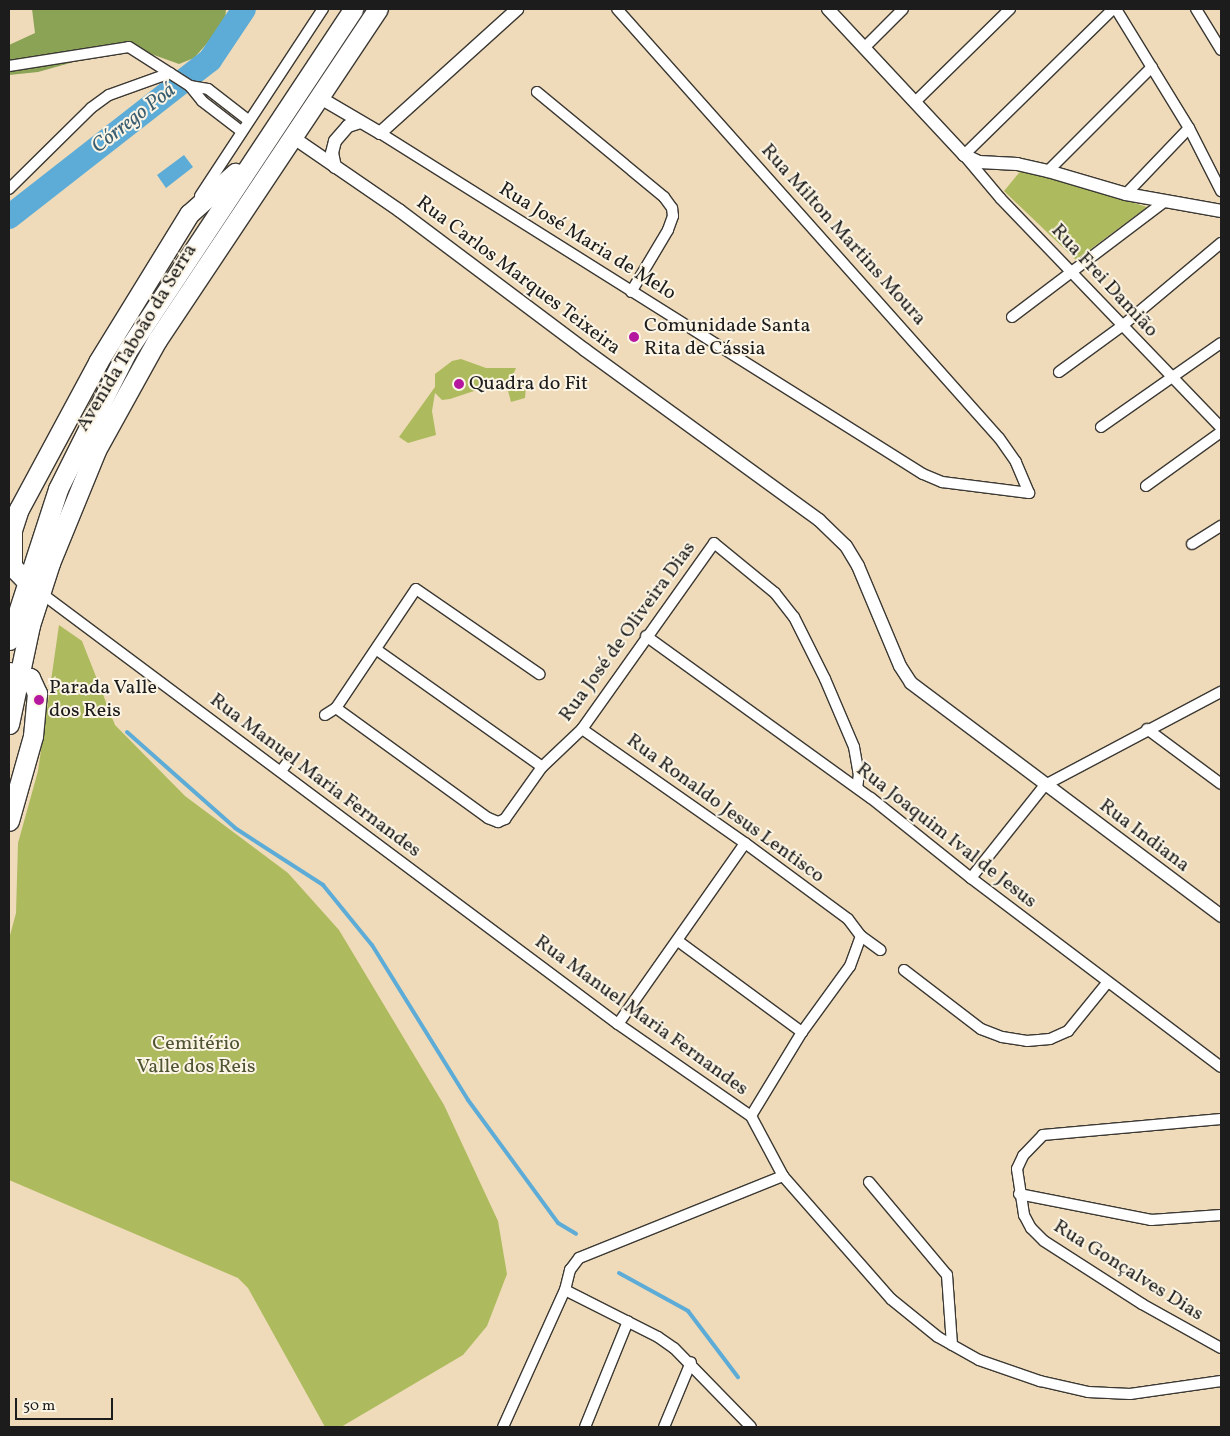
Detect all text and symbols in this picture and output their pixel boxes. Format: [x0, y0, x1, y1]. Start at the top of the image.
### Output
water label: Córrego Poá [87, 78, 181, 160]
street label: Rua Milton Martins Moura [755, 139, 931, 331]
street label: Rua José Maria de Melo [494, 178, 680, 306]
street label: Rua Carlos Marques Teixeira [411, 191, 625, 361]
street label: Rua Frei Damião [1045, 219, 1163, 343]
street label: Avenida Taboão da Serra [71, 240, 203, 436]
place label: Comunidade Santa Rita de Cássia [644, 314, 811, 361]
marker: Comunidade Santa Rita de Cássia [628, 331, 640, 343]
place label: Quadra do Fit [469, 372, 588, 396]
marker: Quadra do Fit [453, 378, 465, 390]
street label: Rua José de Oliveira Dias [555, 537, 701, 727]
place label: Parada Valle dos Reis [49, 676, 157, 723]
street label: Rua Manuel Maria Fernandes [205, 689, 425, 863]
marker: Parada Valle dos Reis [33, 694, 45, 706]
street label: Rua Ronaldo Jesus Lentisco [621, 729, 829, 889]
street label: Rua Joaquim Ival de Jesus [851, 758, 1041, 914]
street label: Rua Indiana [1094, 794, 1194, 878]
street label: Rua Manuel Maria Fernandes [529, 930, 753, 1102]
park label: Cemitério Valle dos Reis [136, 1033, 256, 1080]
street label: Rua Gonçalves Dias [1048, 1215, 1208, 1327]
scale bar [18, 1388, 115, 1420]
text: 50 m [23, 1396, 55, 1417]

